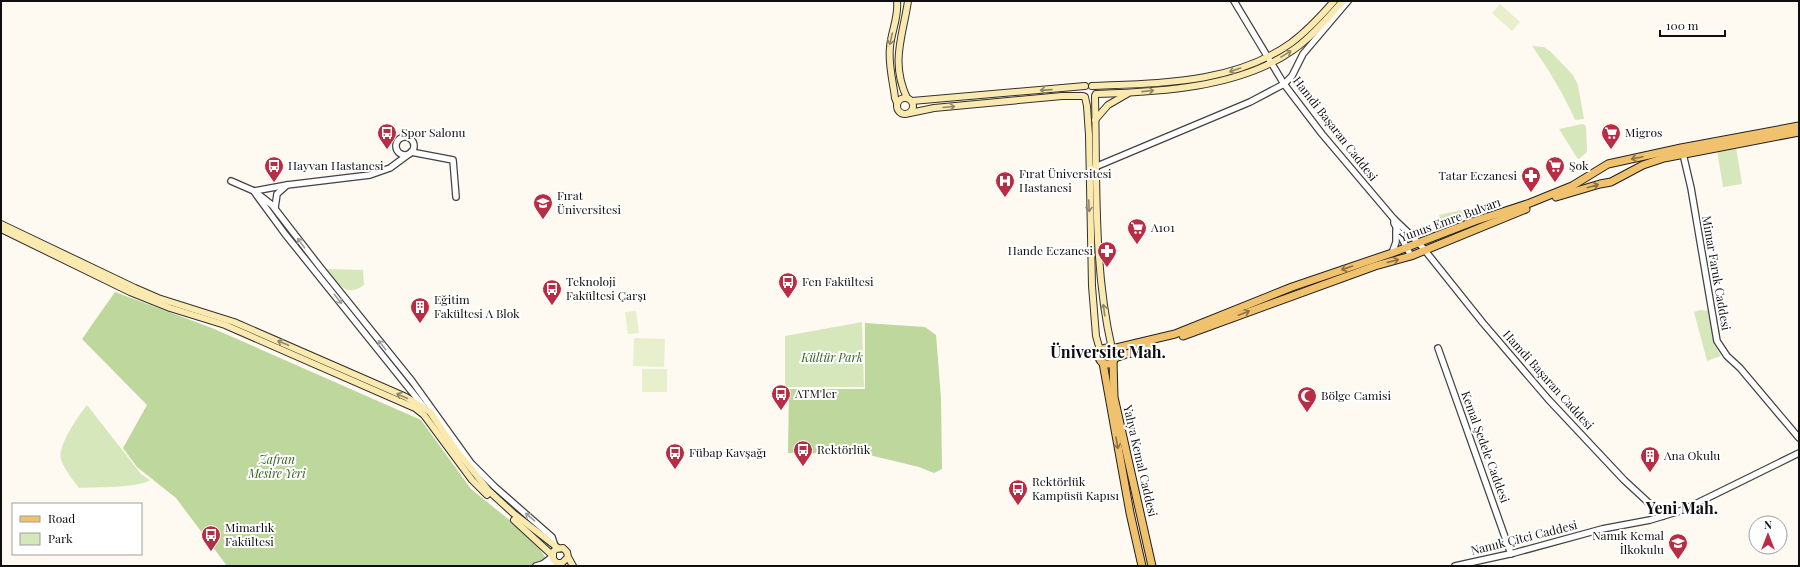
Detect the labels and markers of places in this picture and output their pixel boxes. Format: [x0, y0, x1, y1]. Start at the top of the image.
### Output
bus stop icon: Spor Salonu [376, 122, 398, 150]
supermarket icon: Migros [1600, 122, 1622, 150]
place label: Spor Salonu [401, 124, 466, 140]
place label: Migros [1625, 124, 1662, 140]
bus stop icon: Hayvan Hastanesi [263, 155, 285, 183]
supermarket icon: Şok [1544, 155, 1566, 183]
place label: Hayvan Hastanesi [288, 157, 384, 173]
place label: Şok [1569, 157, 1589, 173]
place label: Fırat Üniversitesi Hastanesi [1019, 165, 1112, 195]
pharmacy icon: Tatar Eczanesi [1520, 165, 1542, 193]
place label: Tatar Eczanesi [1438, 167, 1517, 183]
hospital icon: Fırat Üniversitesi Hastanesi [994, 170, 1016, 198]
place label: Fırat Üniversitesi [557, 187, 621, 217]
school or university icon: Fırat Üniversitesi [532, 192, 554, 220]
supermarket icon: A101 [1126, 217, 1148, 245]
place label: A101 [1150, 219, 1175, 235]
pharmacy icon: Hande Eczanesi [1096, 240, 1118, 268]
place label: Hande Eczanesi [1008, 242, 1093, 258]
bus stop icon: Fen Fakültesi [777, 271, 799, 299]
place label: Teknoloji Fakültesi Çarşı [566, 273, 647, 303]
place label: Fen Fakültesi [802, 273, 874, 289]
bus stop icon: Teknoloji Fakültesi Çarşı [541, 278, 563, 306]
place label: Eğitim Fakültesi A Blok [434, 291, 520, 321]
building icon: Eğitim Fakültesi A Blok [409, 296, 431, 324]
bus stop icon: ATM'ler [770, 383, 792, 411]
place label: ATM'ler [794, 385, 838, 401]
mosque icon: Bölge Camisi [1296, 385, 1318, 413]
place label: Bölge Camisi [1321, 387, 1391, 403]
bus stop icon: Rektörlük [792, 439, 814, 467]
place label: Rektörlük [817, 441, 871, 457]
bus stop icon: Fübap Kavşağı [664, 442, 686, 470]
place label: Fübap Kavşağı [689, 444, 767, 460]
building icon: Ana Okulu [1639, 445, 1661, 473]
place label: Ana Okulu [1663, 447, 1720, 463]
place label: Rektörlük Kampüsü Kapısı [1032, 473, 1119, 503]
bus stop icon: Rektörlük Kampüsü Kapısı [1007, 478, 1029, 506]
place label: Mimarlık Fakültesi [225, 519, 275, 549]
bus stop icon: Mimarlık Fakültesi [200, 524, 222, 552]
place label: Namık Kemal İlkokulu [1592, 527, 1665, 557]
school or university icon: Namık Kemal İlkokulu [1667, 532, 1689, 560]

